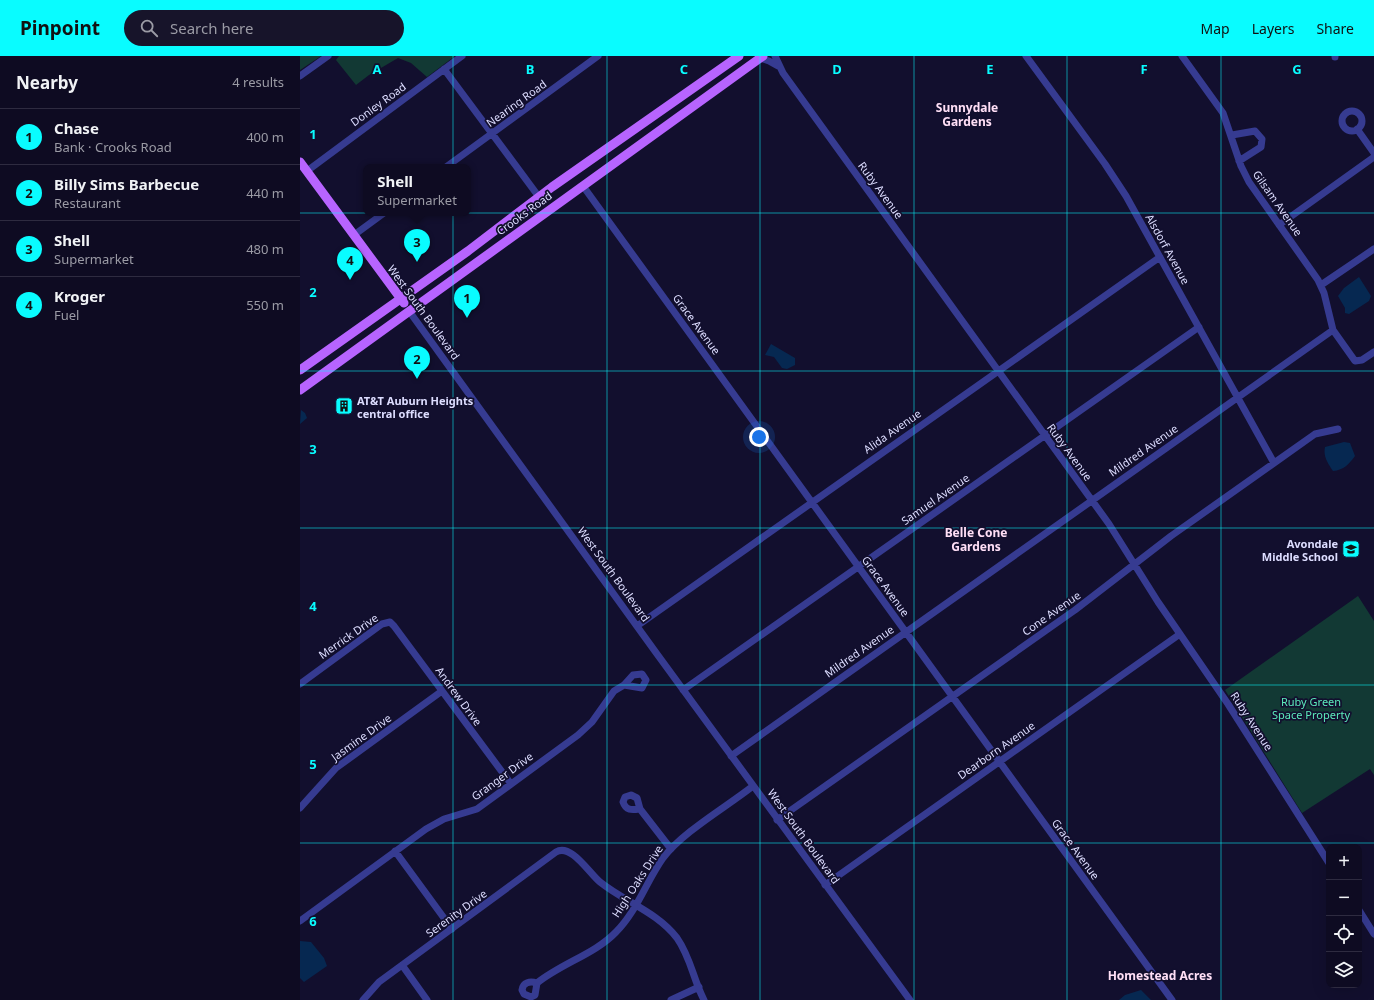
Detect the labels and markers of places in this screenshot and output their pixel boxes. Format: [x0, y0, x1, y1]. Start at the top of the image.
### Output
pin: 3 [404, 229, 430, 262]
pin: 4 [337, 247, 363, 280]
pin: 1 [454, 285, 480, 318]
pin: 2 [404, 346, 430, 379]
place label: AT&T Auburn Heights central office [357, 393, 474, 421]
building icon: AT&T Auburn Heights central office [334, 396, 354, 416]
place label: Avondale Middle School [1262, 536, 1338, 564]
school or university icon: Avondale Middle School [1341, 539, 1361, 559]

